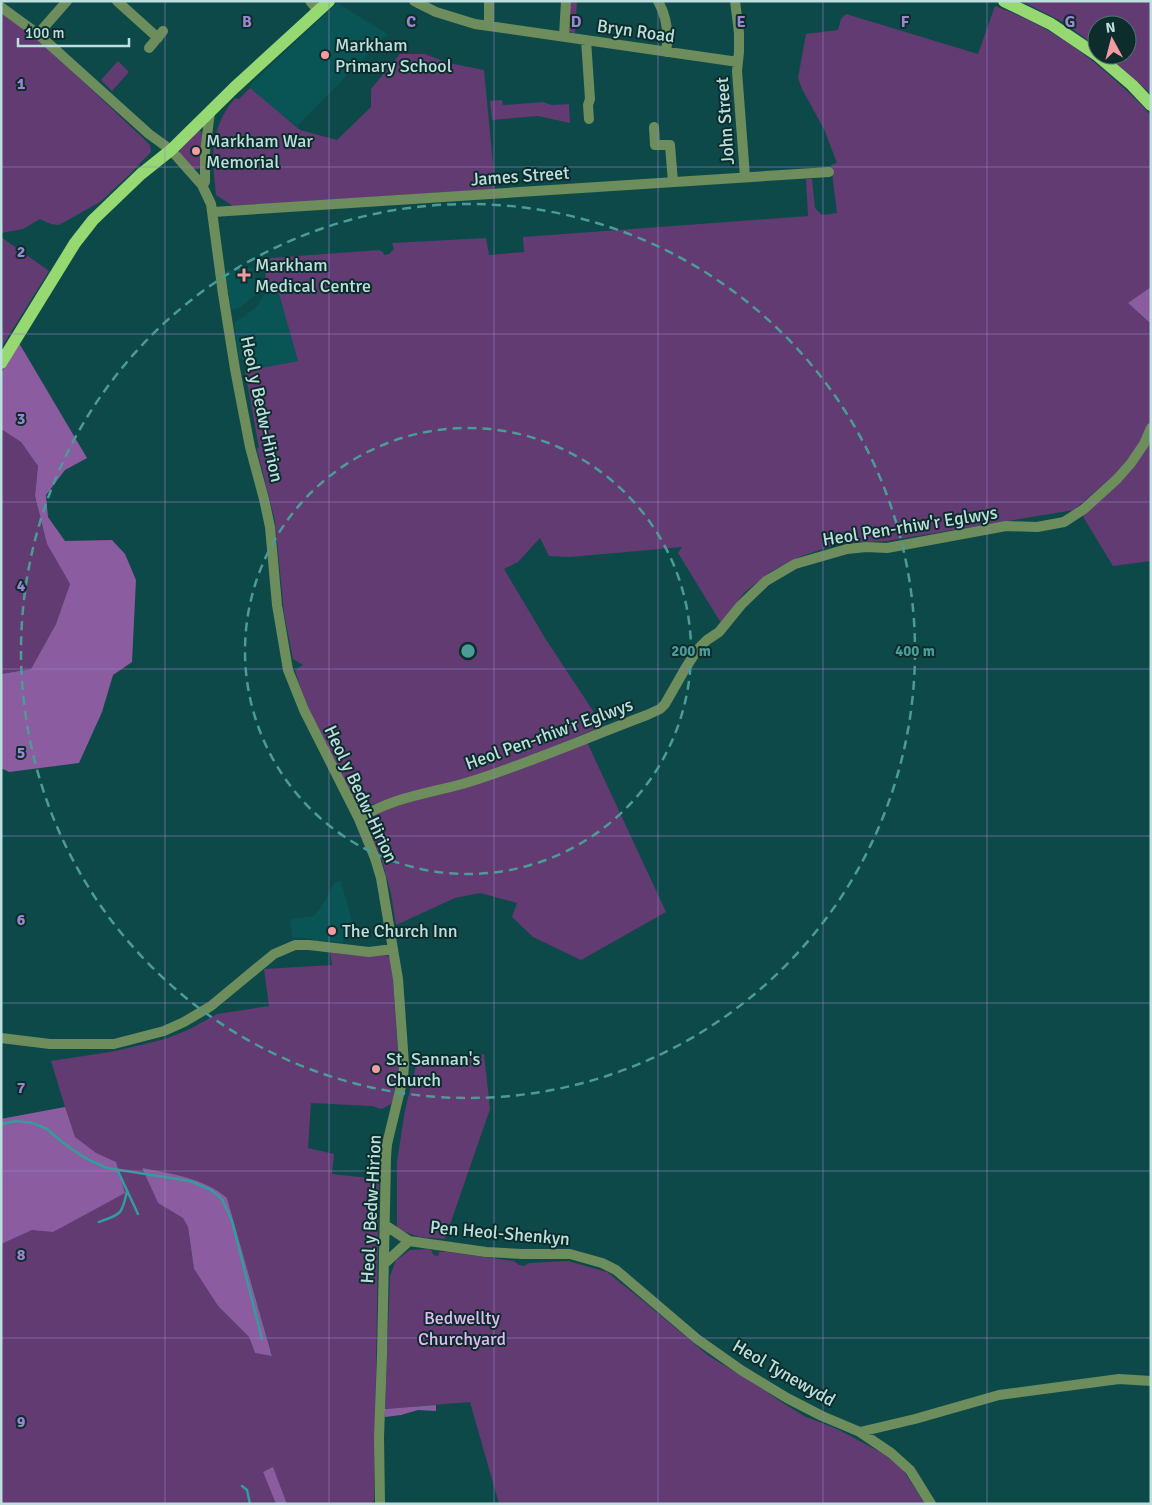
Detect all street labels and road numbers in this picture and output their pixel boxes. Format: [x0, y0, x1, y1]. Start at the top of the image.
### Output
street label: Bryn Road [596, 15, 676, 47]
street label: John Street [711, 76, 739, 166]
street label: James Street [470, 162, 570, 190]
street label: Heol y Bedw-Hirion [236, 334, 288, 484]
street label: Heol Pen-rhiw'r Eglwys [821, 501, 999, 551]
street label: Heol Pen-rhiw'r Eglwys [462, 693, 636, 775]
street label: Heol y Bedw-Hirion [320, 722, 402, 866]
street label: Heol y Bedw-Hirion [356, 1134, 386, 1284]
street label: Pen Heol-Shenkyn [429, 1216, 571, 1250]
street label: Heol Tynewydd [729, 1335, 839, 1411]

